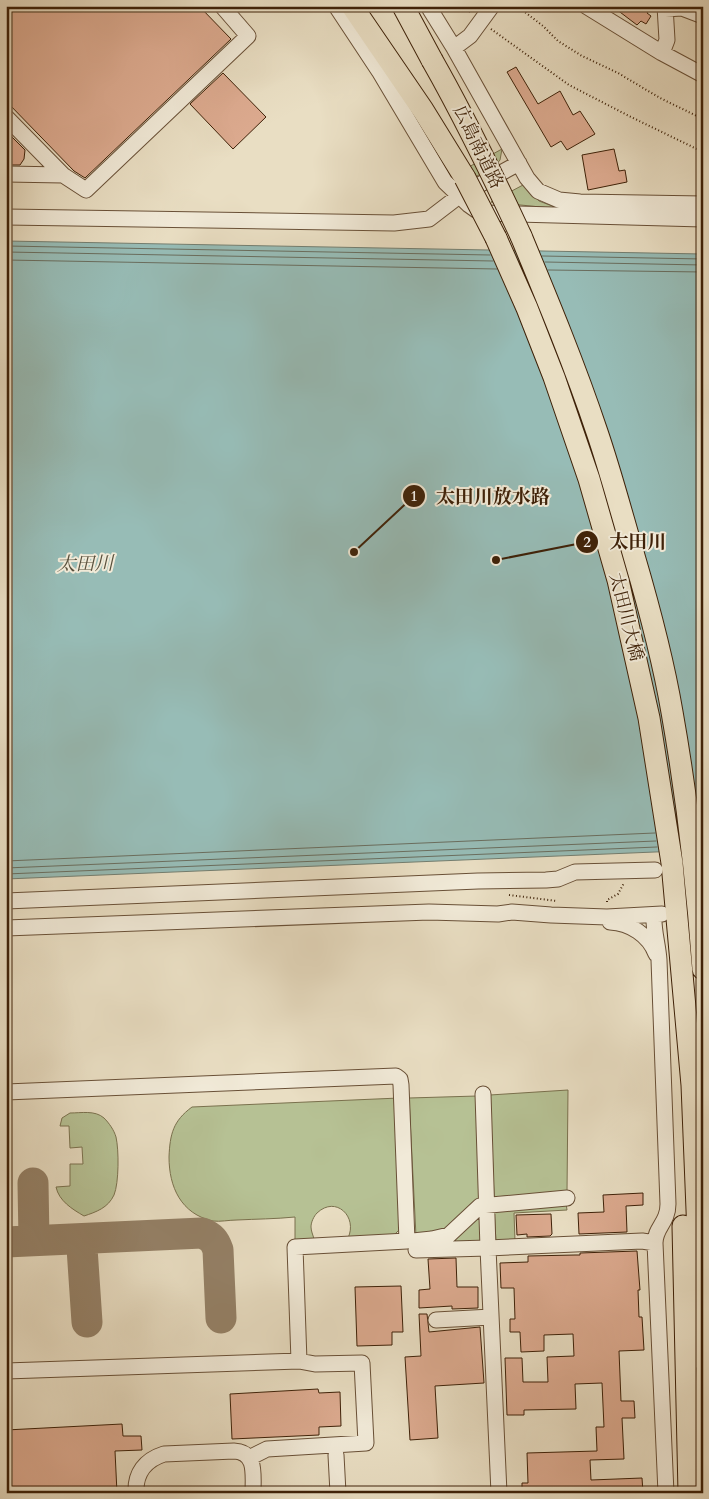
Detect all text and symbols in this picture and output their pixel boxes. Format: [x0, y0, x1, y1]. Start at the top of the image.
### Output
street label: 広島南道路 [447, 101, 509, 193]
callout: 太田川放水路 [401, 479, 560, 513]
text: 太田川放水路 [436, 484, 550, 510]
text: 1 [410, 486, 418, 506]
callout: 太田川 [575, 525, 677, 559]
text: 太田川 [609, 529, 667, 555]
text: 2 [583, 532, 591, 552]
water label: 太田川 [56, 550, 116, 577]
street label: 太田川大橋 [603, 570, 649, 664]

